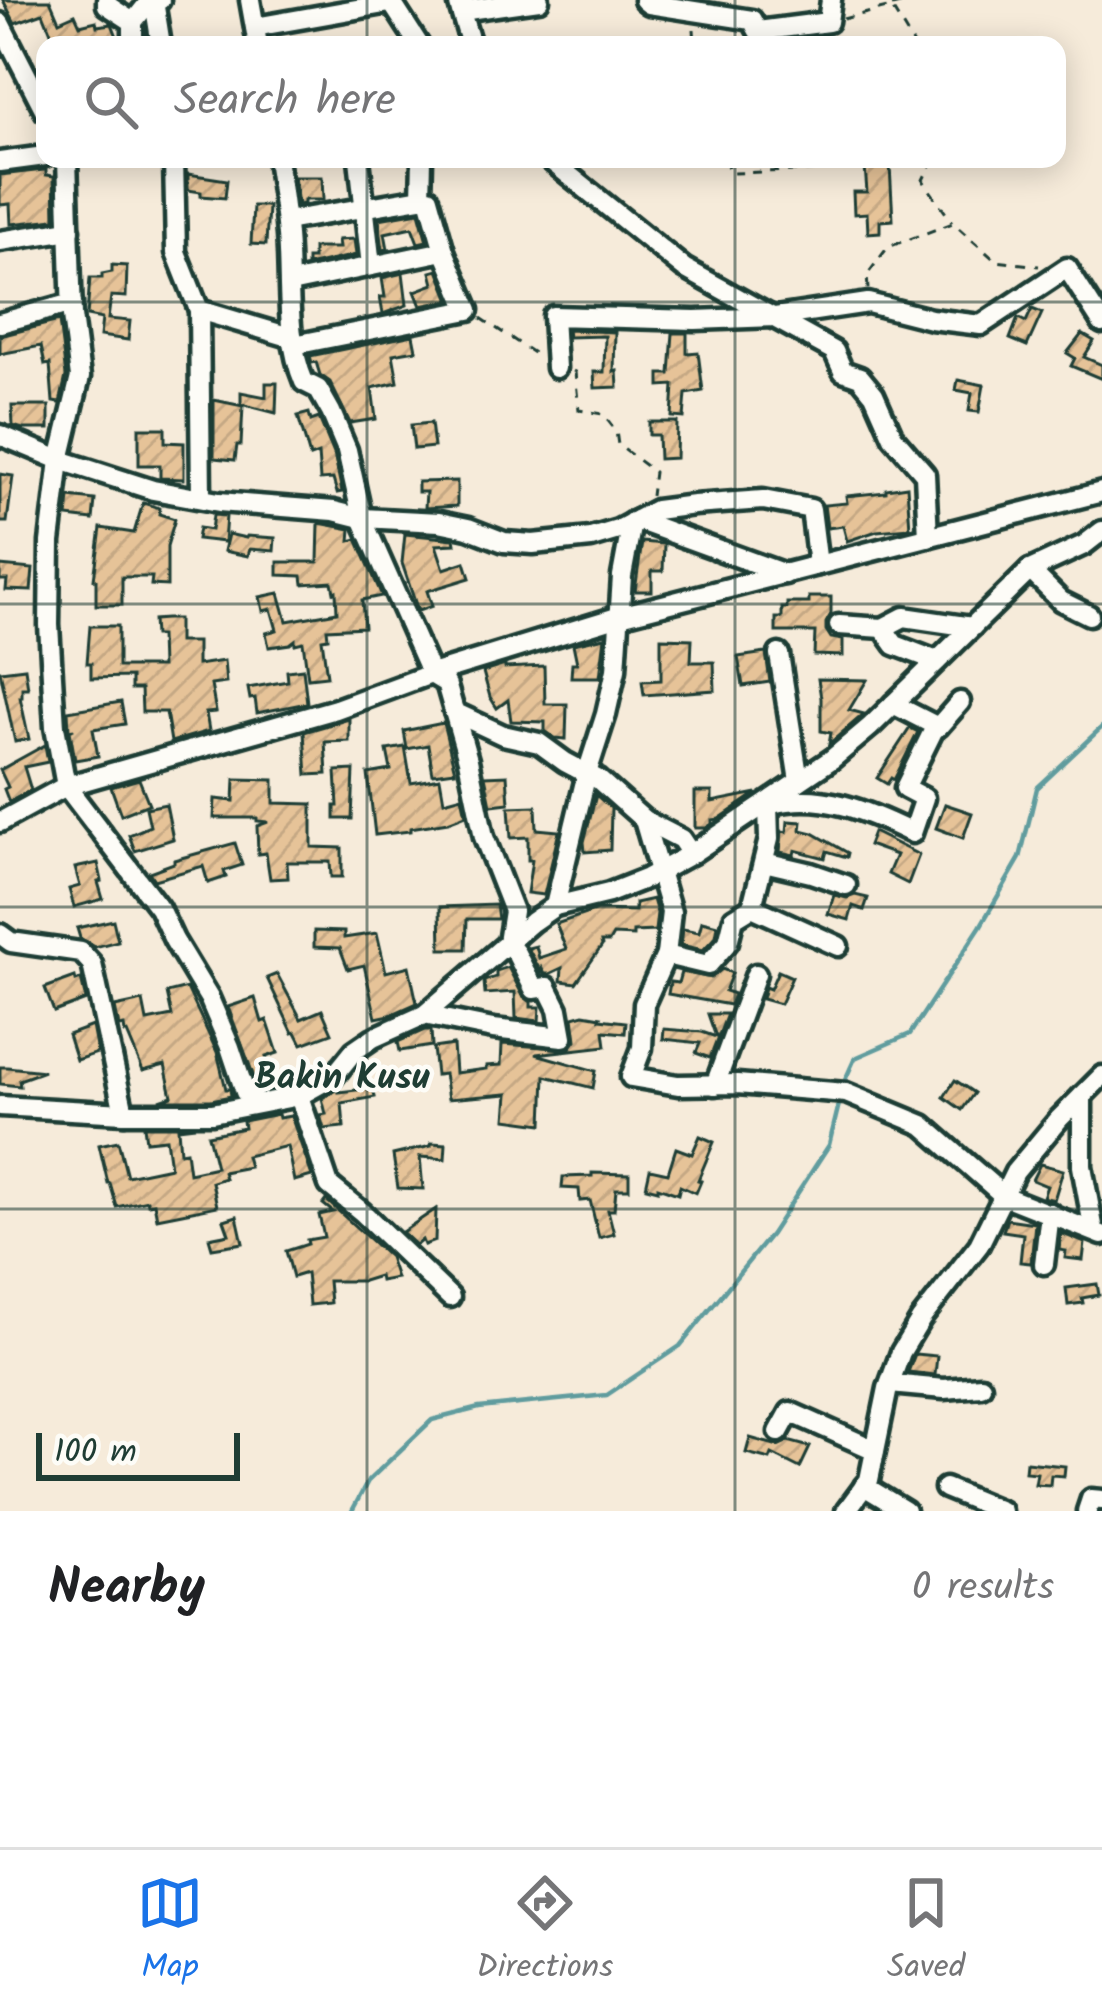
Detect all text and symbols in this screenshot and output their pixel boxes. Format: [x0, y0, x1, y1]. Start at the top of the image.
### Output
search box [36, 36, 1066, 168]
text: Search here [174, 66, 396, 138]
icon: search [78, 69, 144, 135]
district label: Bakin Kusu [254, 1050, 430, 1107]
scale bar [36, 1427, 240, 1480]
text: 100 m [54, 1427, 137, 1480]
text: Nearby [48, 1549, 205, 1630]
text: 0 results [912, 1558, 1054, 1620]
tab: Map [137, 1870, 203, 1995]
tab: Directions [476, 1870, 613, 1995]
tab: Saved [887, 1870, 965, 1995]

